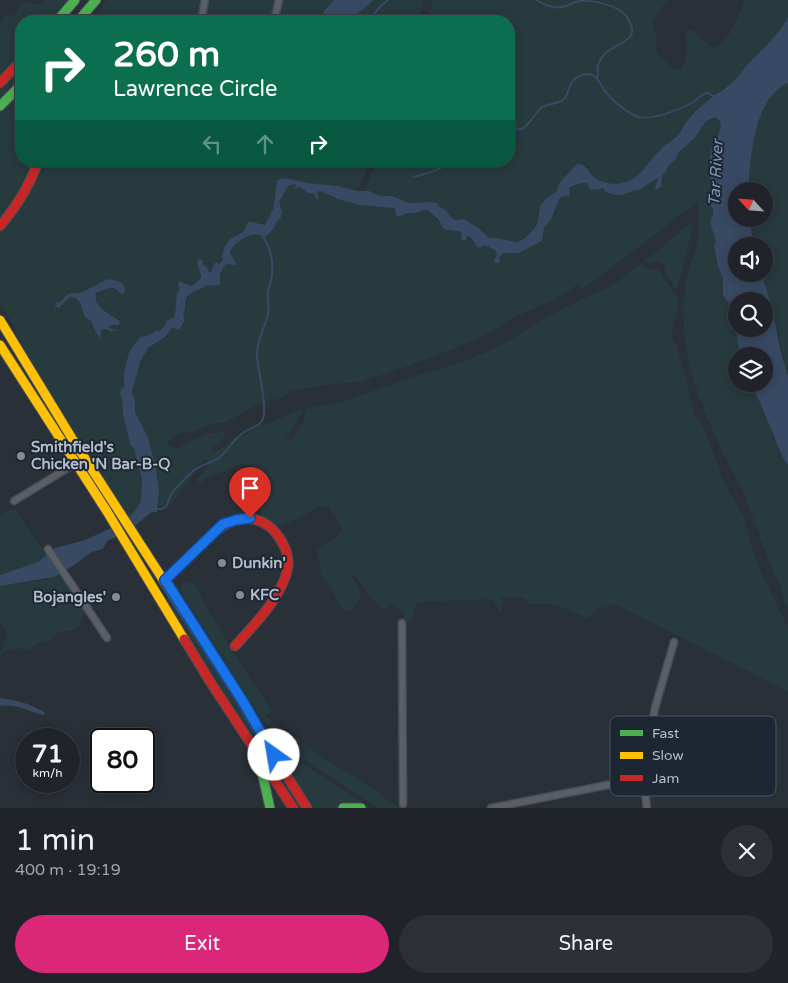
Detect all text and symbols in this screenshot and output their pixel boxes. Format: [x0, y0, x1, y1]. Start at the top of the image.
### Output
text: 260 m [113, 34, 220, 76]
icon: right [30, 35, 95, 100]
text: Lawrence Circle [113, 76, 278, 102]
icon: left [198, 130, 226, 158]
icon: ahead [251, 130, 279, 158]
icon: right [304, 130, 332, 158]
water label: Tar River [704, 137, 728, 207]
north arrow [728, 182, 772, 228]
map controls [728, 182, 773, 392]
button: sound [728, 237, 773, 282]
button: search [728, 292, 773, 337]
button: layers [728, 347, 773, 392]
place label: Smithfield's Chicken 'N Bar-B-Q [31, 438, 171, 473]
marker: Smithfield's Chicken 'N Bar-B-Q [15, 450, 27, 462]
pin [229, 467, 271, 518]
icon: arrive [236, 474, 264, 502]
place label: Dunkin' [232, 554, 286, 572]
marker: Dunkin' [216, 557, 228, 569]
place label: KFC [250, 586, 280, 604]
place label: Bojangles' [33, 588, 106, 607]
marker: KFC [234, 589, 246, 601]
marker: Bojangles' [110, 591, 122, 603]
legend [610, 716, 776, 796]
text: Fast [652, 725, 680, 742]
speed limit sign: 80 [90, 728, 155, 793]
position arrow [247, 728, 299, 780]
text: 71 [32, 739, 63, 769]
text: Slow [652, 747, 684, 764]
text: km/h [32, 766, 63, 780]
text: Jam [652, 770, 679, 787]
text: 1 min [15, 822, 95, 859]
button: close [721, 825, 773, 877]
text: 400 m · 19:19 [15, 860, 121, 880]
button: Exit [15, 915, 389, 973]
button: Share [399, 915, 773, 973]

